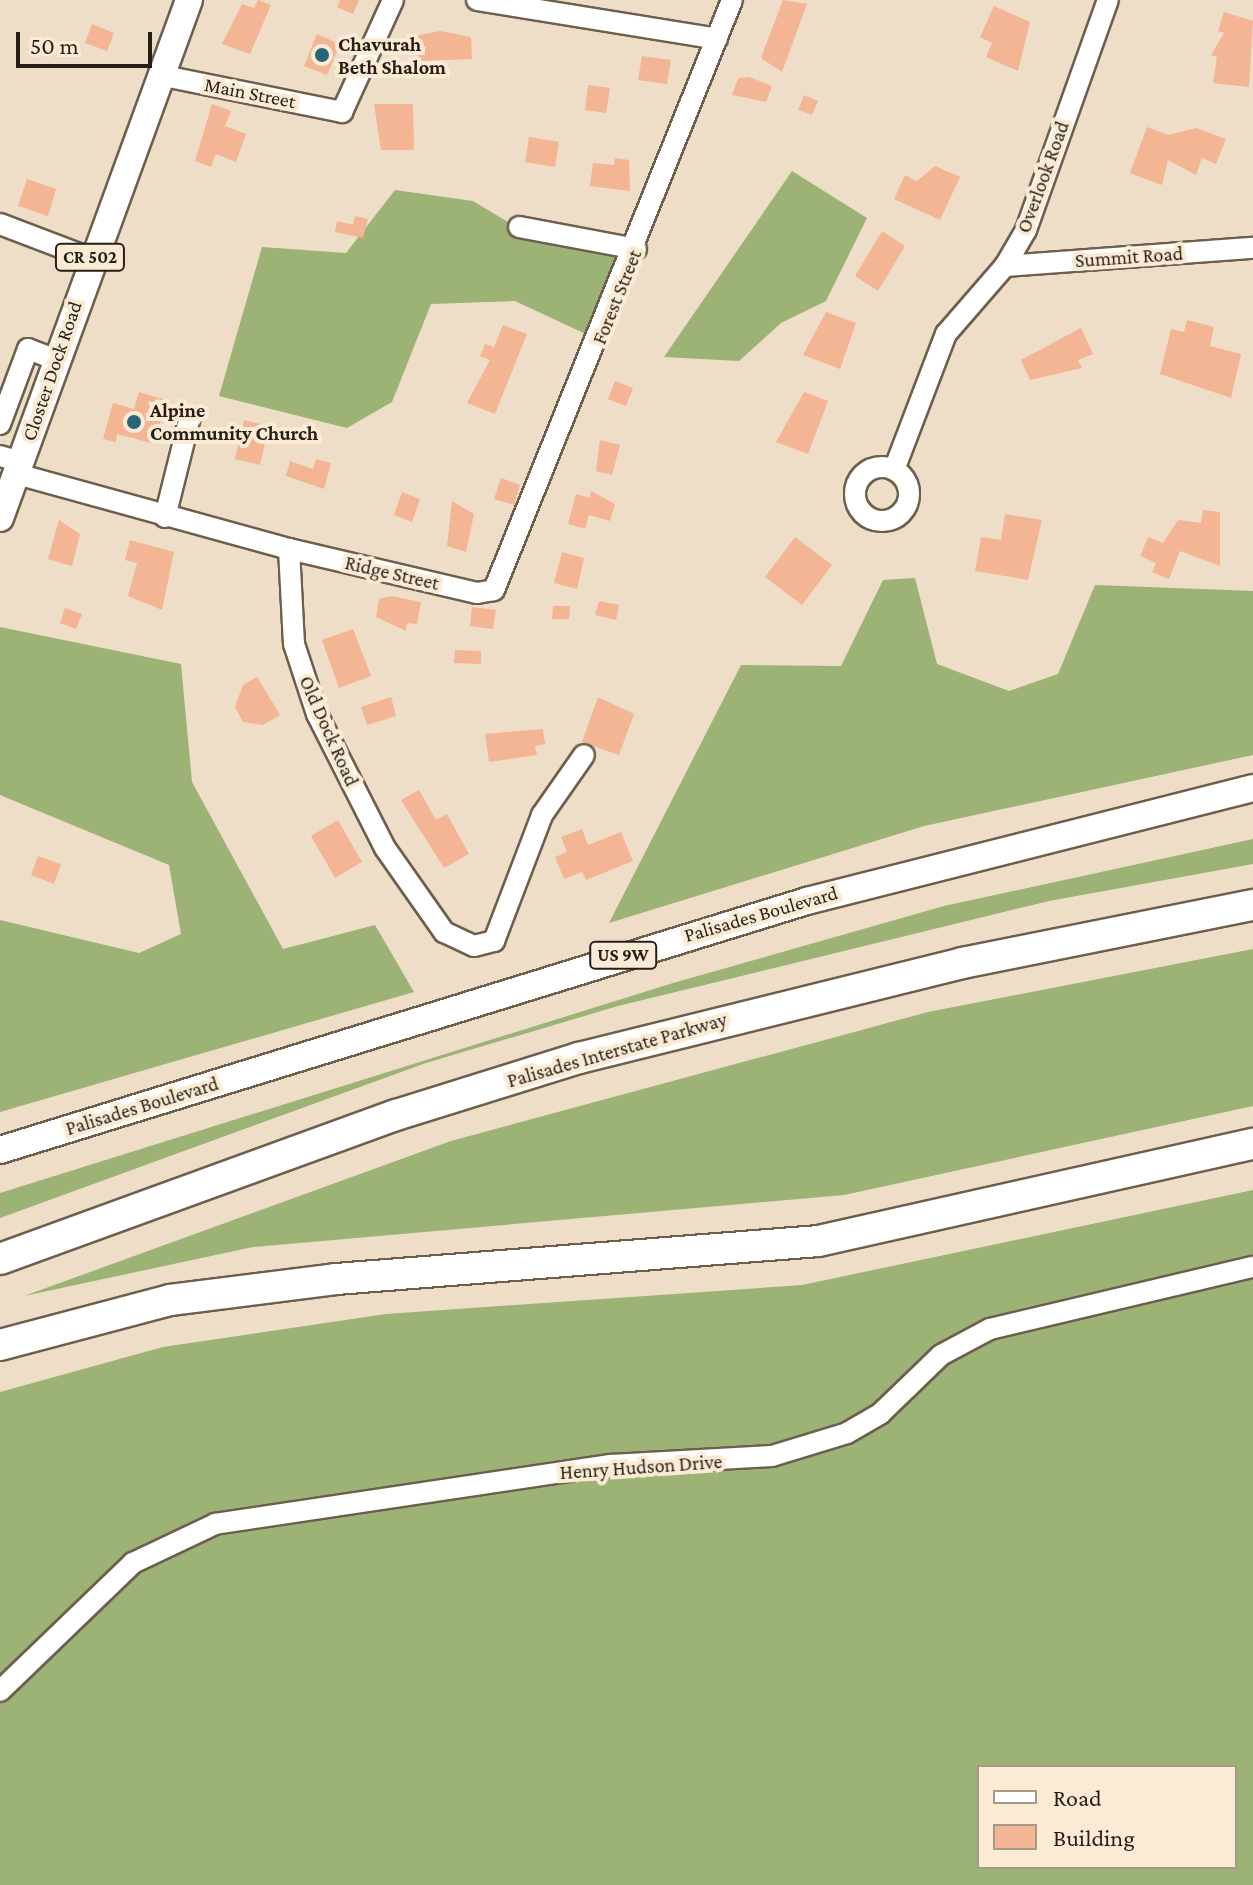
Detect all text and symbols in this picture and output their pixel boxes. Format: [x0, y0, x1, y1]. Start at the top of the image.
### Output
scale bar [20, 16, 156, 66]
text: 50 m [30, 32, 79, 59]
place label: Chavurah Beth Shalom [338, 32, 446, 79]
marker: Chavurah Beth Shalom [313, 46, 331, 64]
street label: Main Street [202, 72, 298, 114]
street label: Overlook Road [1012, 118, 1074, 236]
street label: Summit Road [1074, 241, 1184, 273]
road number: CR 502 [54, 243, 126, 271]
street label: Forest Street [587, 246, 647, 348]
street label: Closter Dock Road [17, 298, 87, 444]
place label: Alpine Community Church [150, 398, 318, 445]
marker: Alpine Community Church [125, 413, 143, 431]
street label: Ridge Street [343, 551, 441, 595]
street label: Old Dock Road [294, 672, 364, 790]
street label: Palisades Boulevard [681, 881, 841, 947]
road number: US 9W [589, 941, 657, 969]
street label: Palisades Interstate Parkway [504, 1007, 730, 1093]
street label: Palisades Boulevard [63, 1071, 221, 1141]
street label: Henry Hudson Drive [559, 1449, 723, 1485]
legend [977, 1765, 1237, 1869]
text: Road [1053, 1784, 1102, 1811]
text: Building [1053, 1824, 1135, 1851]

